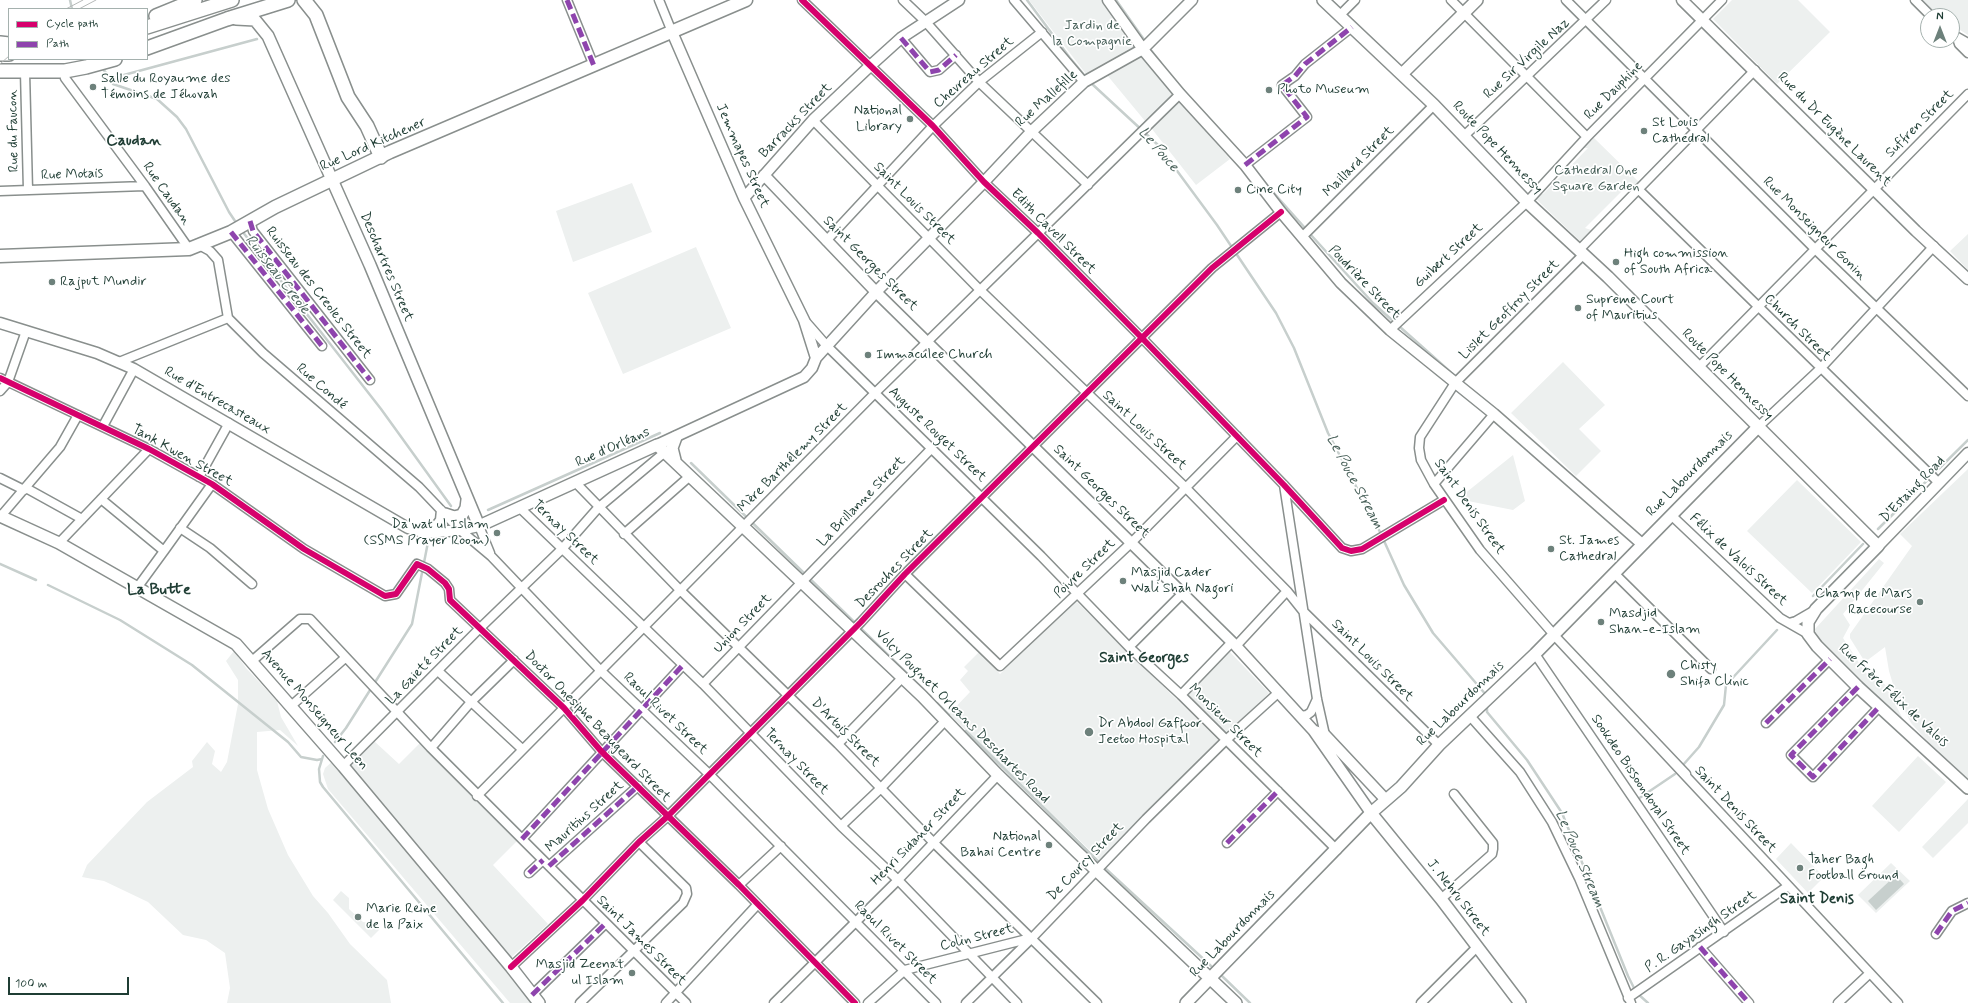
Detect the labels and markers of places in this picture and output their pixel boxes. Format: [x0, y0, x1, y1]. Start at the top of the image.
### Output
place label: Salle du Royaume des Témoins de Jéhovah [101, 71, 231, 104]
marker: Salle du Royaume des Témoins de Jéhovah [88, 82, 98, 92]
place label: Photo Museum [1277, 82, 1370, 98]
marker: Photo Museum [1264, 85, 1274, 95]
place label: National Library [854, 103, 902, 136]
marker: National Library [905, 114, 915, 124]
place label: St Louis Cathedral [1652, 115, 1709, 148]
marker: St Louis Cathedral [1639, 126, 1649, 136]
place label: Cine City [1246, 182, 1302, 198]
marker: Cine City [1233, 185, 1243, 195]
place label: High commission of South Africa [1624, 246, 1728, 278]
marker: High commission of South Africa [1611, 257, 1621, 267]
place label: Rajput Mundir [60, 274, 147, 290]
marker: Rajput Mundir [47, 277, 57, 287]
place label: Supreme Court of Mauritius [1586, 292, 1674, 324]
marker: Supreme Court of Mauritius [1573, 303, 1583, 313]
place label: Immaculee Church [876, 347, 992, 363]
marker: Immaculee Church [863, 350, 873, 360]
place label: Da'wat ul Islam (SSMS Prayer Room) [363, 517, 489, 550]
marker: Da'wat ul Islam (SSMS Prayer Room) [492, 528, 502, 538]
place label: St. James Cathedral [1559, 533, 1619, 566]
marker: St. James Cathedral [1546, 544, 1556, 554]
place label: Masjid Cader Wali Shah Nagori [1131, 565, 1234, 598]
marker: Masjid Cader Wali Shah Nagori [1118, 576, 1128, 586]
place label: Champ de Mars Racecourse [1815, 586, 1912, 618]
marker: Champ de Mars Racecourse [1915, 597, 1925, 607]
place label: Masdjid Shan-e-Islam [1609, 606, 1700, 638]
marker: Masdjid Shan-e-Islam [1596, 617, 1606, 627]
place label: Chisty Shifa Clinic [1680, 658, 1749, 690]
marker: Chisty Shifa Clinic [1665, 668, 1677, 680]
place label: Dr Abdool Gaffoor Jeetoo Hospital [1098, 716, 1202, 748]
marker: Dr Abdool Gaffoor Jeetoo Hospital [1083, 726, 1095, 738]
place label: National Bahai Centre [960, 829, 1041, 862]
marker: National Bahai Centre [1044, 840, 1054, 850]
place label: Taher Bagh Football Ground [1808, 852, 1899, 884]
marker: Taher Bagh Football Ground [1795, 863, 1805, 873]
place label: Marie Reine de la Paix [366, 901, 437, 934]
marker: Marie Reine de la Paix [353, 912, 363, 922]
place label: Masjid Zeenat ul Islam [536, 957, 624, 990]
marker: Masjid Zeenat ul Islam [627, 968, 637, 978]

